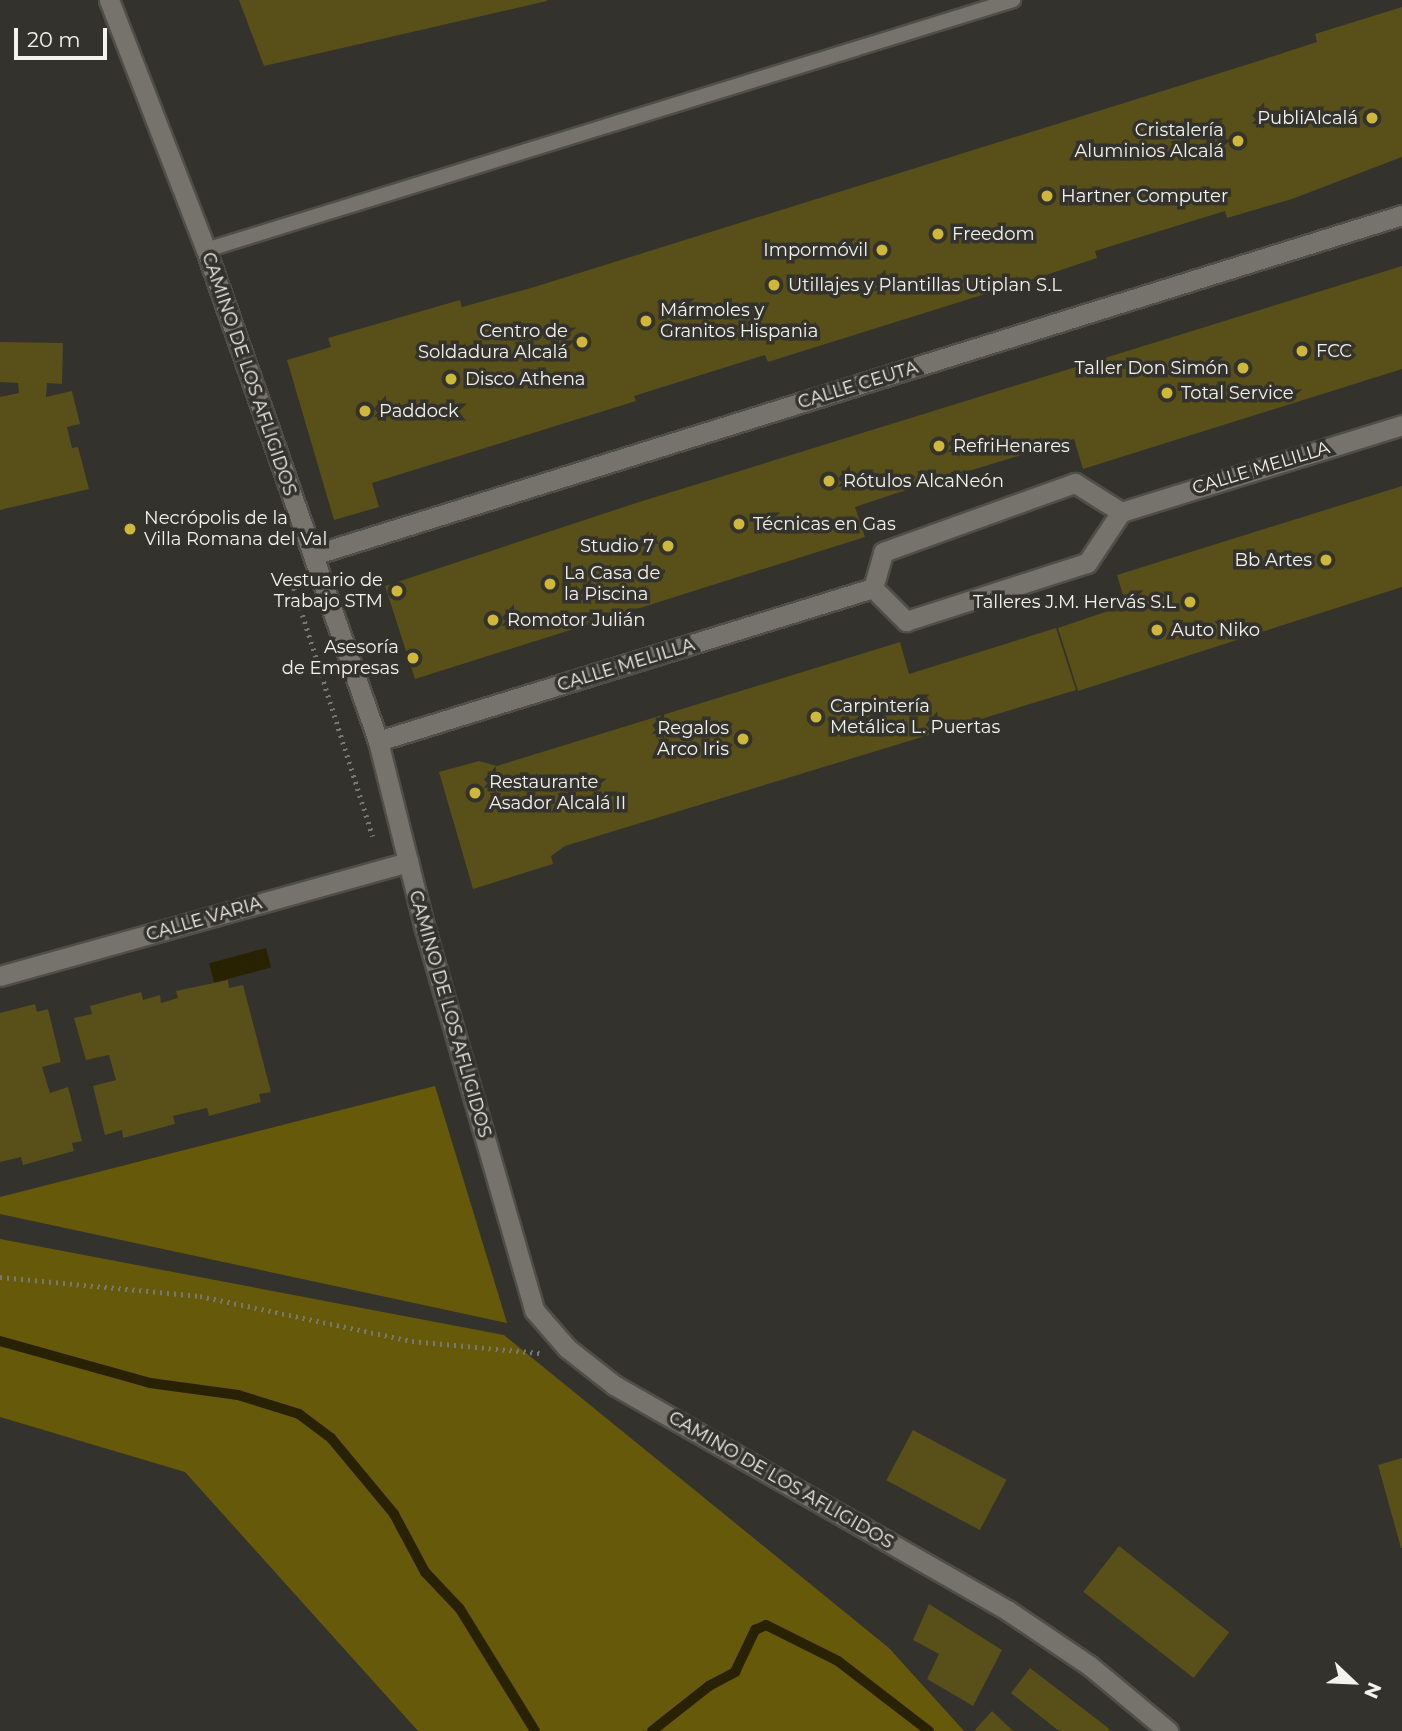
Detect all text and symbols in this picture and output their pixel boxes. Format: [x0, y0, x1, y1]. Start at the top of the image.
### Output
scale bar [18, 14, 110, 58]
text: 20 m [27, 27, 81, 52]
place label: PubliAlcalá [1257, 107, 1358, 129]
marker: PubliAlcalá [1364, 110, 1380, 126]
place label: Cristalería Aluminios Alcalá [1074, 120, 1224, 162]
marker: Cristalería Aluminios Alcalá [1230, 133, 1246, 149]
place label: Hartner Computer [1061, 185, 1228, 207]
marker: Hartner Computer [1039, 188, 1055, 204]
place label: Freedom [952, 223, 1035, 245]
marker: Freedom [930, 226, 946, 242]
place label: Impormóvil [763, 239, 868, 261]
marker: Impormóvil [874, 242, 890, 258]
street label: CAMINO DE LOS AFLIGIDOS [197, 249, 301, 499]
place label: Utillajes y Plantillas Utiplan S.L [788, 274, 1062, 296]
marker: Utillajes y Plantillas Utiplan S.L [766, 277, 782, 293]
place label: Mármoles y Granitos Hispania [660, 300, 818, 342]
marker: Mármoles y Granitos Hispania [638, 313, 654, 329]
place label: Centro de Soldadura Alcalá [418, 321, 568, 364]
marker: Centro de Soldadura Alcalá [574, 334, 590, 350]
place label: FCC [1316, 340, 1352, 362]
marker: FCC [1294, 343, 1310, 359]
street label: CALLE CEUTA [795, 356, 921, 414]
place label: Taller Don Simón [1075, 357, 1229, 379]
marker: Taller Don Simón [1235, 360, 1251, 376]
place label: Disco Athena [465, 368, 585, 390]
marker: Disco Athena [443, 371, 459, 387]
place label: Total Service [1181, 382, 1294, 404]
marker: Total Service [1159, 385, 1175, 401]
place label: Paddock [379, 400, 459, 422]
marker: Paddock [357, 403, 373, 419]
place label: RefriHenares [953, 435, 1070, 457]
street label: CALLE MELILLA [1190, 437, 1332, 499]
marker: RefriHenares [931, 438, 947, 454]
place label: Rótulos AlcaNeón [843, 470, 1004, 492]
marker: Rótulos AlcaNeón [821, 473, 837, 489]
place label: Necrópolis de la Villa Romana del Val [144, 508, 327, 550]
place label: Técnicas en Gas [753, 513, 896, 535]
marker: Técnicas en Gas [731, 516, 747, 532]
marker: Necrópolis de la Villa Romana del Val [122, 521, 138, 537]
place label: Studio 7 [580, 535, 654, 557]
marker: Studio 7 [660, 538, 676, 554]
place label: Bb Artes [1234, 549, 1312, 571]
marker: Bb Artes [1318, 552, 1334, 568]
place label: La Casa de la Piscina [564, 563, 660, 606]
place label: Vestuario de Trabajo STM [271, 570, 383, 612]
marker: La Casa de la Piscina [542, 576, 558, 592]
marker: Vestuario de Trabajo STM [389, 583, 405, 599]
place label: Talleres J.M. Hervás S.L [973, 591, 1176, 613]
marker: Talleres J.M. Hervás S.L [1182, 594, 1198, 610]
place label: Romotor Julián [507, 609, 645, 631]
marker: Romotor Julián [485, 612, 501, 628]
place label: Auto Niko [1171, 619, 1260, 641]
marker: Auto Niko [1149, 622, 1165, 638]
street label: CALLE MELILLA [555, 634, 697, 696]
place label: Asesoría de Empresas [282, 637, 399, 680]
marker: Asesoría de Empresas [405, 650, 421, 666]
place label: Carpintería Metálica L. Puertas [830, 696, 1000, 738]
marker: Carpintería Metálica L. Puertas [808, 709, 824, 725]
place label: Regalos Arco Iris [657, 718, 729, 760]
marker: Regalos Arco Iris [735, 731, 751, 747]
place label: Restaurante Asador Alcalá II [489, 772, 626, 814]
marker: Restaurante Asador Alcalá II [467, 785, 483, 801]
street label: CAMINO DE LOS AFLIGIDOS [404, 888, 496, 1140]
street label: CALLE VARIA [144, 892, 264, 946]
street label: CAMINO DE LOS AFLIGIDOS [665, 1407, 897, 1553]
north arrow [1318, 1647, 1388, 1717]
text: N [1359, 1679, 1386, 1702]

